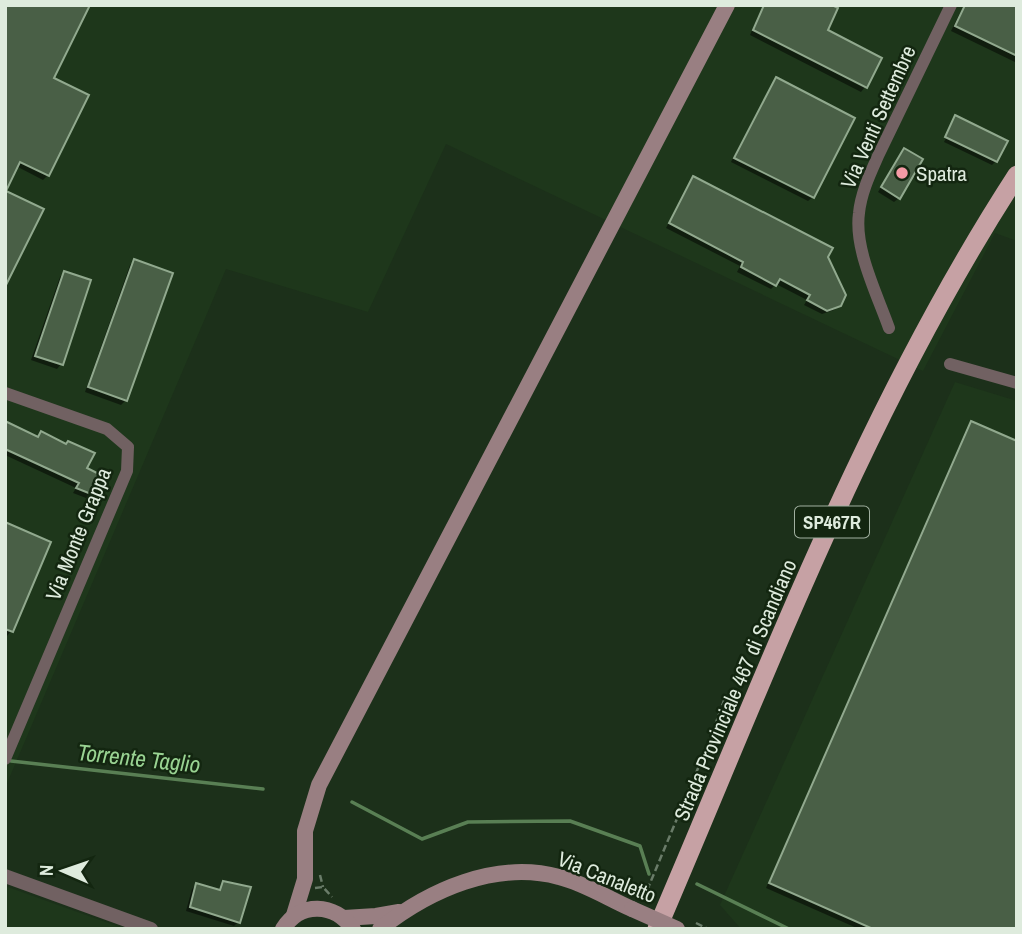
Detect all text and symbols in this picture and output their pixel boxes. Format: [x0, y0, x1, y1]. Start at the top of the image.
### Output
street label: Via Venti Settembre [833, 41, 923, 193]
place label: Spatra [916, 159, 967, 188]
marker: Spatra [894, 165, 910, 181]
street label: Via Monte Grappa [38, 463, 118, 605]
road number: SP467R [795, 506, 869, 538]
street label: Strada Provinciale 467 di Scandiano [667, 555, 803, 825]
water label: Torrente Taglio [76, 736, 202, 780]
north arrow [28, 836, 98, 906]
street label: Via Canaletto [553, 844, 661, 910]
text: N [33, 864, 59, 876]

